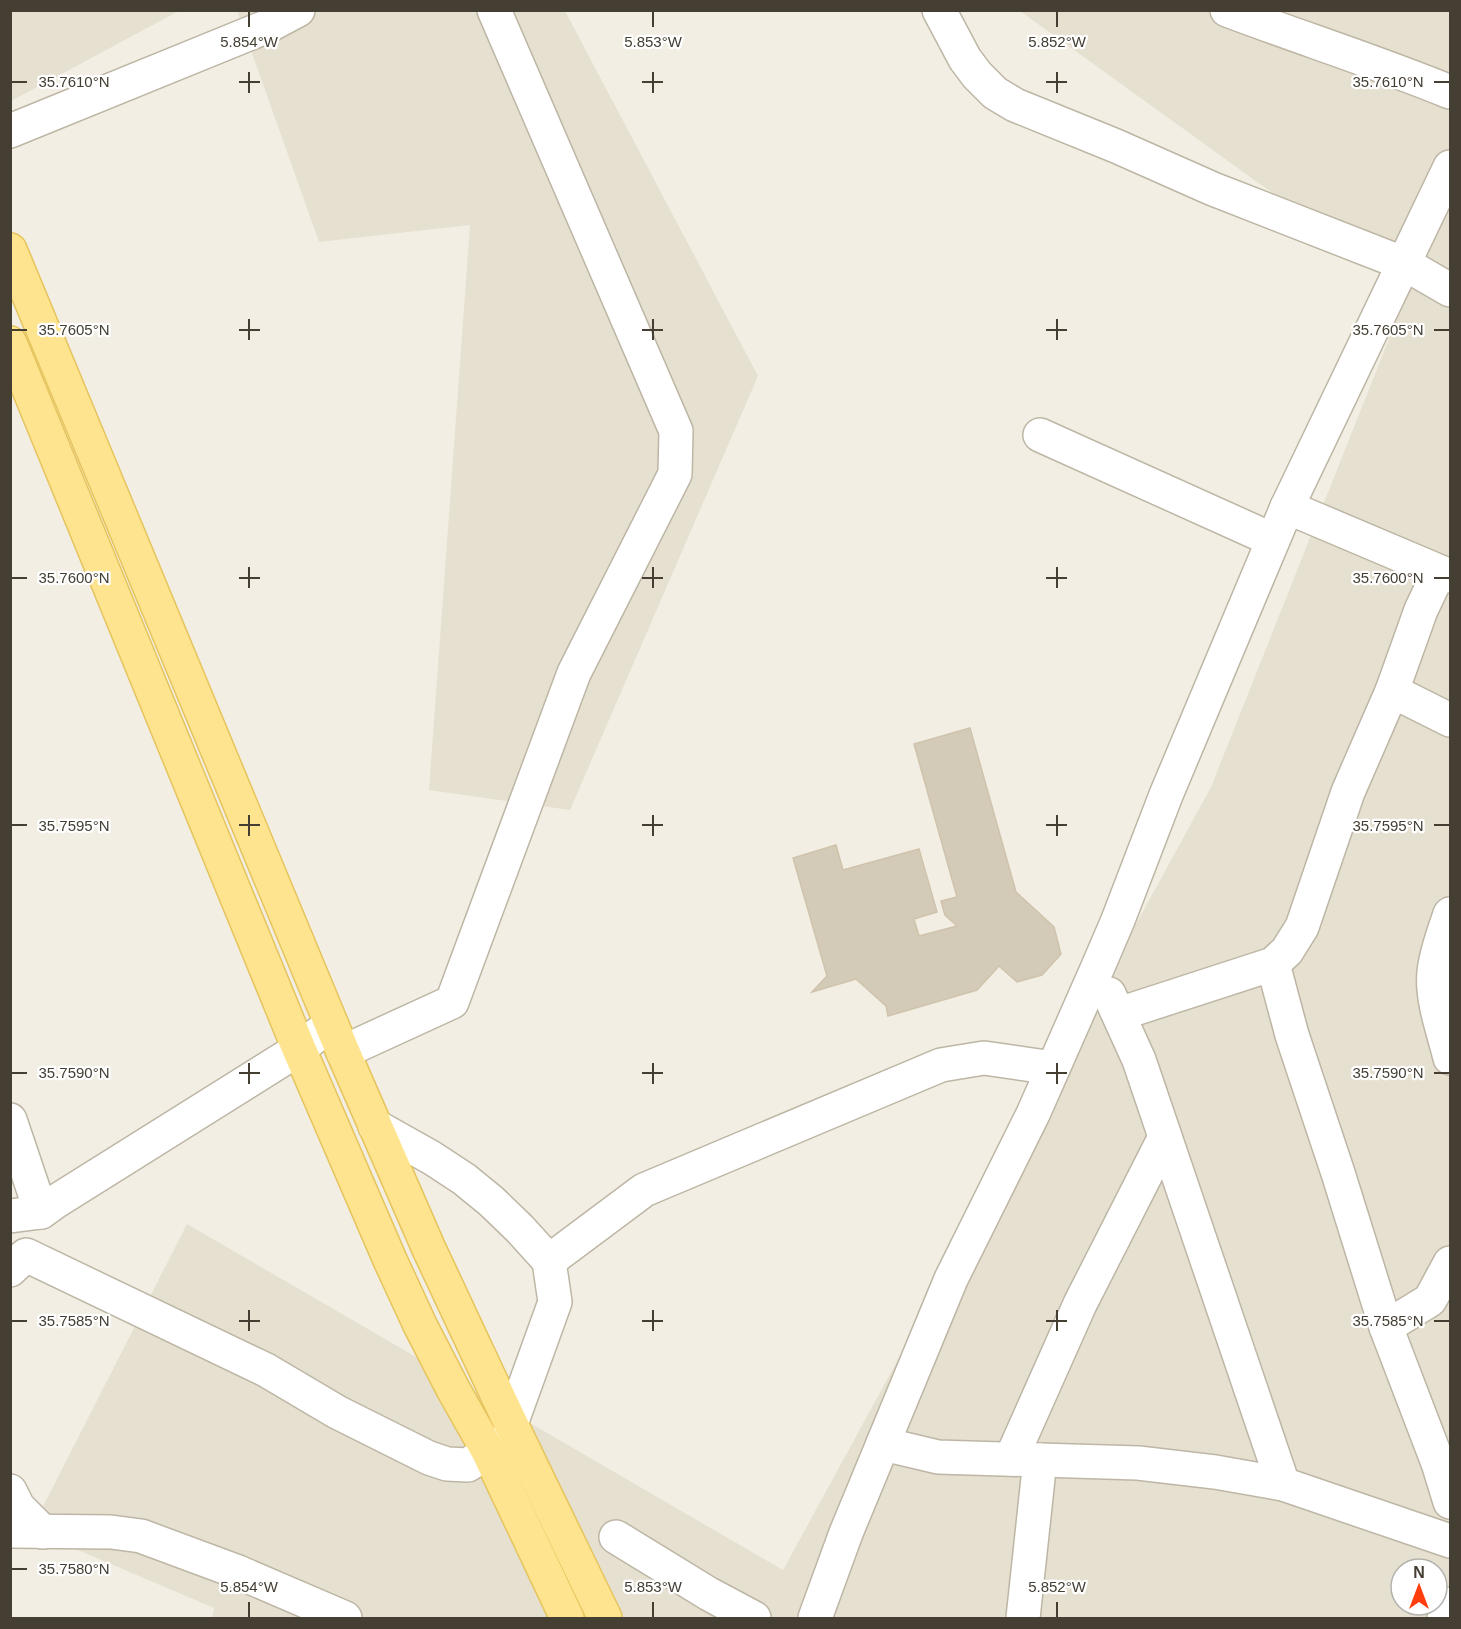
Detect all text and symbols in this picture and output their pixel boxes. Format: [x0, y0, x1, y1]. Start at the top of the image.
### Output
text: 5.854°W [220, 33, 279, 50]
text: 5.853°W [624, 33, 683, 50]
text: 5.852°W [1028, 33, 1087, 50]
text: 35.7610°N [38, 73, 110, 90]
text: 35.7610°N [1352, 73, 1424, 90]
text: 35.7605°N [38, 321, 110, 338]
text: 35.7605°N [1352, 321, 1424, 338]
text: 35.7600°N [38, 569, 110, 586]
text: 35.7600°N [1352, 569, 1424, 586]
text: 35.7595°N [38, 817, 110, 834]
text: 35.7595°N [1352, 817, 1424, 834]
text: 35.7590°N [38, 1064, 110, 1081]
text: 35.7590°N [1352, 1064, 1424, 1081]
text: 35.7585°N [38, 1312, 110, 1329]
text: 35.7585°N [1352, 1312, 1424, 1329]
north arrow [1389, 1557, 1449, 1617]
text: 35.7580°N [38, 1560, 110, 1577]
text: N [1413, 1564, 1425, 1581]
text: 5.854°W [220, 1578, 279, 1595]
text: 5.853°W [624, 1578, 683, 1595]
text: 5.852°W [1028, 1578, 1087, 1595]

